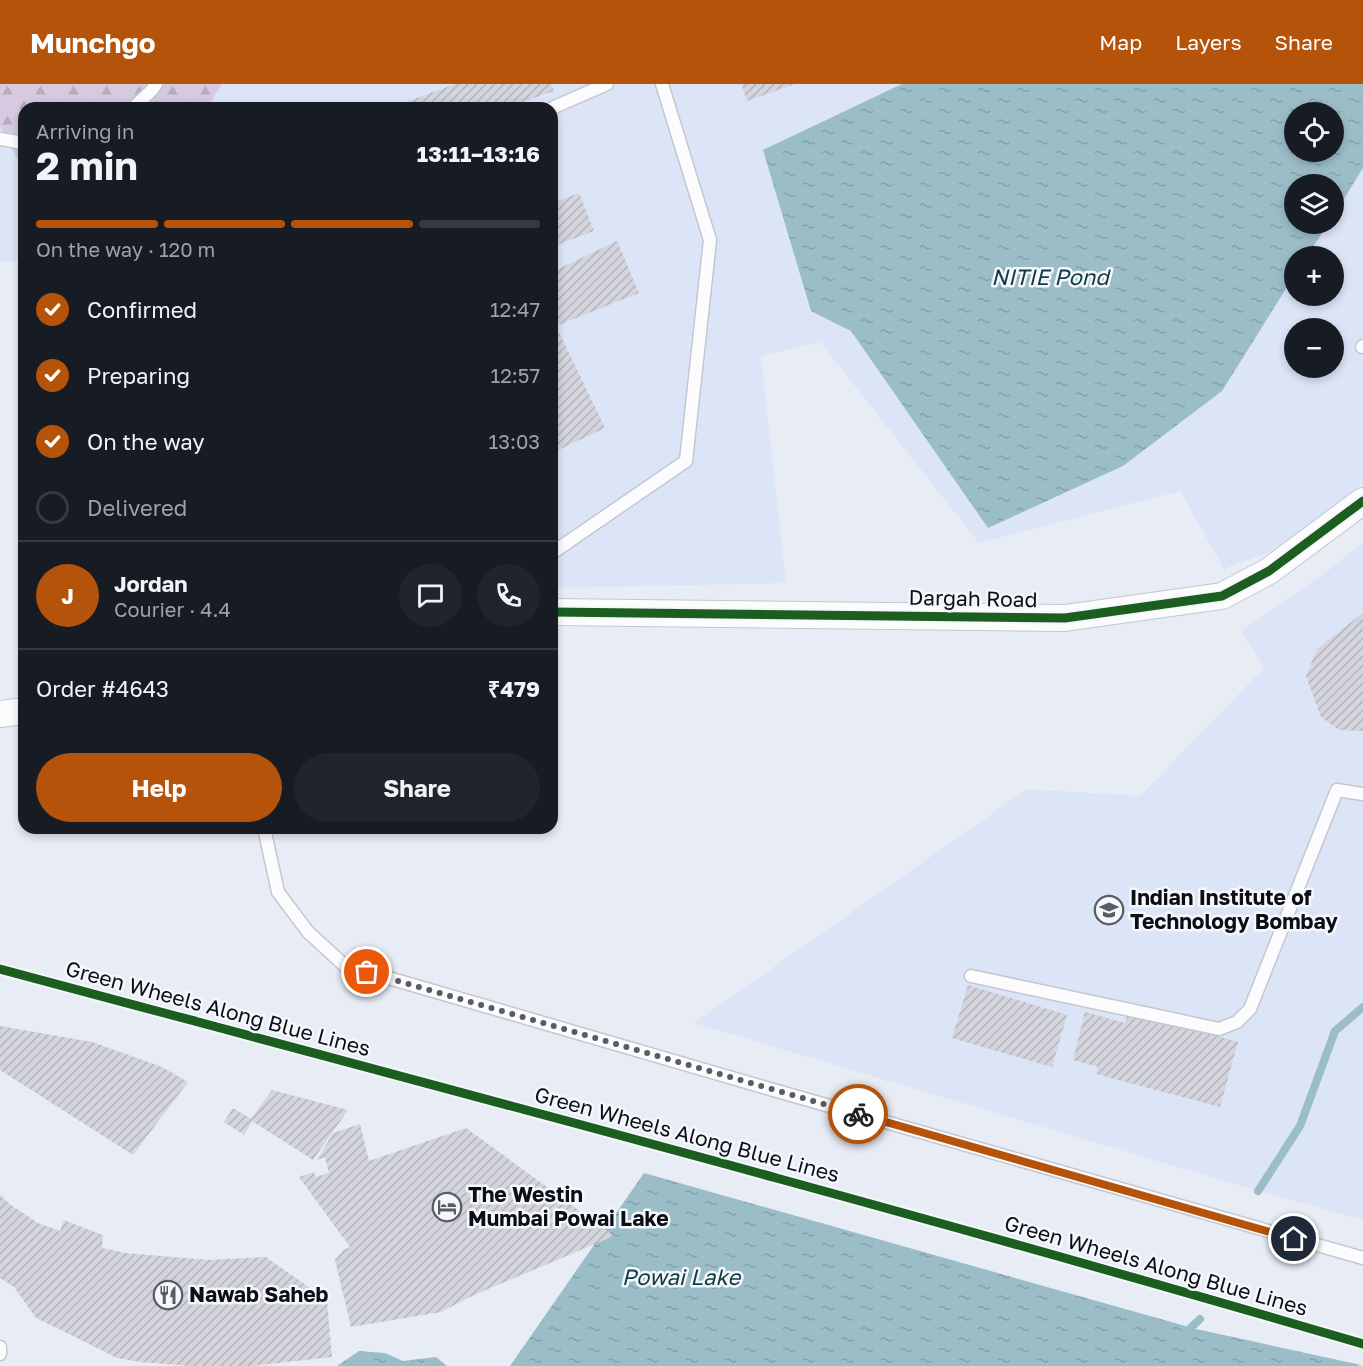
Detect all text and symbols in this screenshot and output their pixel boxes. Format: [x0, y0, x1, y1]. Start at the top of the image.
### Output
text: Munchgo [30, 26, 156, 59]
text: Map [1099, 29, 1142, 55]
text: Layers [1175, 29, 1242, 55]
text: Share [1275, 29, 1333, 55]
map controls [1284, 102, 1344, 378]
button: locate [1284, 102, 1344, 162]
text: Arriving in [36, 119, 134, 143]
text: 13:11–13:16 [417, 140, 540, 167]
text: 2 min [36, 142, 138, 189]
button: layers [1284, 174, 1344, 234]
text: On the way · 120 m [36, 237, 215, 261]
button: + [1284, 246, 1344, 306]
water label: NITIE Pond [991, 263, 1111, 290]
icon: check [36, 293, 69, 326]
text: Confirmed [87, 296, 197, 323]
text: 12:47 [490, 297, 540, 321]
button: − [1284, 318, 1344, 378]
icon: check [36, 359, 69, 392]
text: Preparing [87, 362, 190, 389]
text: 12:57 [491, 363, 540, 387]
icon: check [36, 425, 69, 458]
text: On the way [87, 428, 205, 455]
text: 13:03 [489, 429, 540, 453]
text: Delivered [87, 494, 187, 521]
button: chat [399, 564, 462, 627]
button: phone [477, 564, 540, 627]
text: Jordan [114, 570, 188, 597]
text: J [61, 582, 74, 609]
street label: Dargah Road [908, 584, 1038, 612]
text: Courier · 4.4 [114, 597, 231, 621]
text: Order #4643 [36, 675, 169, 702]
text: ₹479 [488, 675, 540, 702]
button: Help [36, 753, 282, 822]
button: Share [294, 753, 540, 822]
place label: Indian Institute of Technology Bombay [1130, 884, 1338, 934]
school or university icon: Indian Institute of Technology Bombay [1093, 894, 1125, 926]
pin [341, 946, 392, 997]
street label: Green Wheels Along Blue Lines [63, 955, 373, 1061]
icon: bag [350, 955, 383, 988]
street label: Green Wheels Along Blue Lines [532, 1081, 842, 1187]
courier [828, 1084, 888, 1144]
icon: bike [842, 1098, 875, 1131]
place label: The Westin Mumbai Powai Lake [468, 1181, 669, 1231]
hotel icon: The Westin Mumbai Powai Lake [431, 1191, 463, 1223]
street label: Green Wheels Along Blue Lines [1002, 1209, 1311, 1321]
pin [1268, 1213, 1319, 1264]
icon: home [1277, 1222, 1310, 1255]
water label: Powai Lake [622, 1263, 742, 1290]
restaurant icon: Nawab Saheb [152, 1279, 184, 1311]
place label: Nawab Saheb [189, 1281, 329, 1307]

